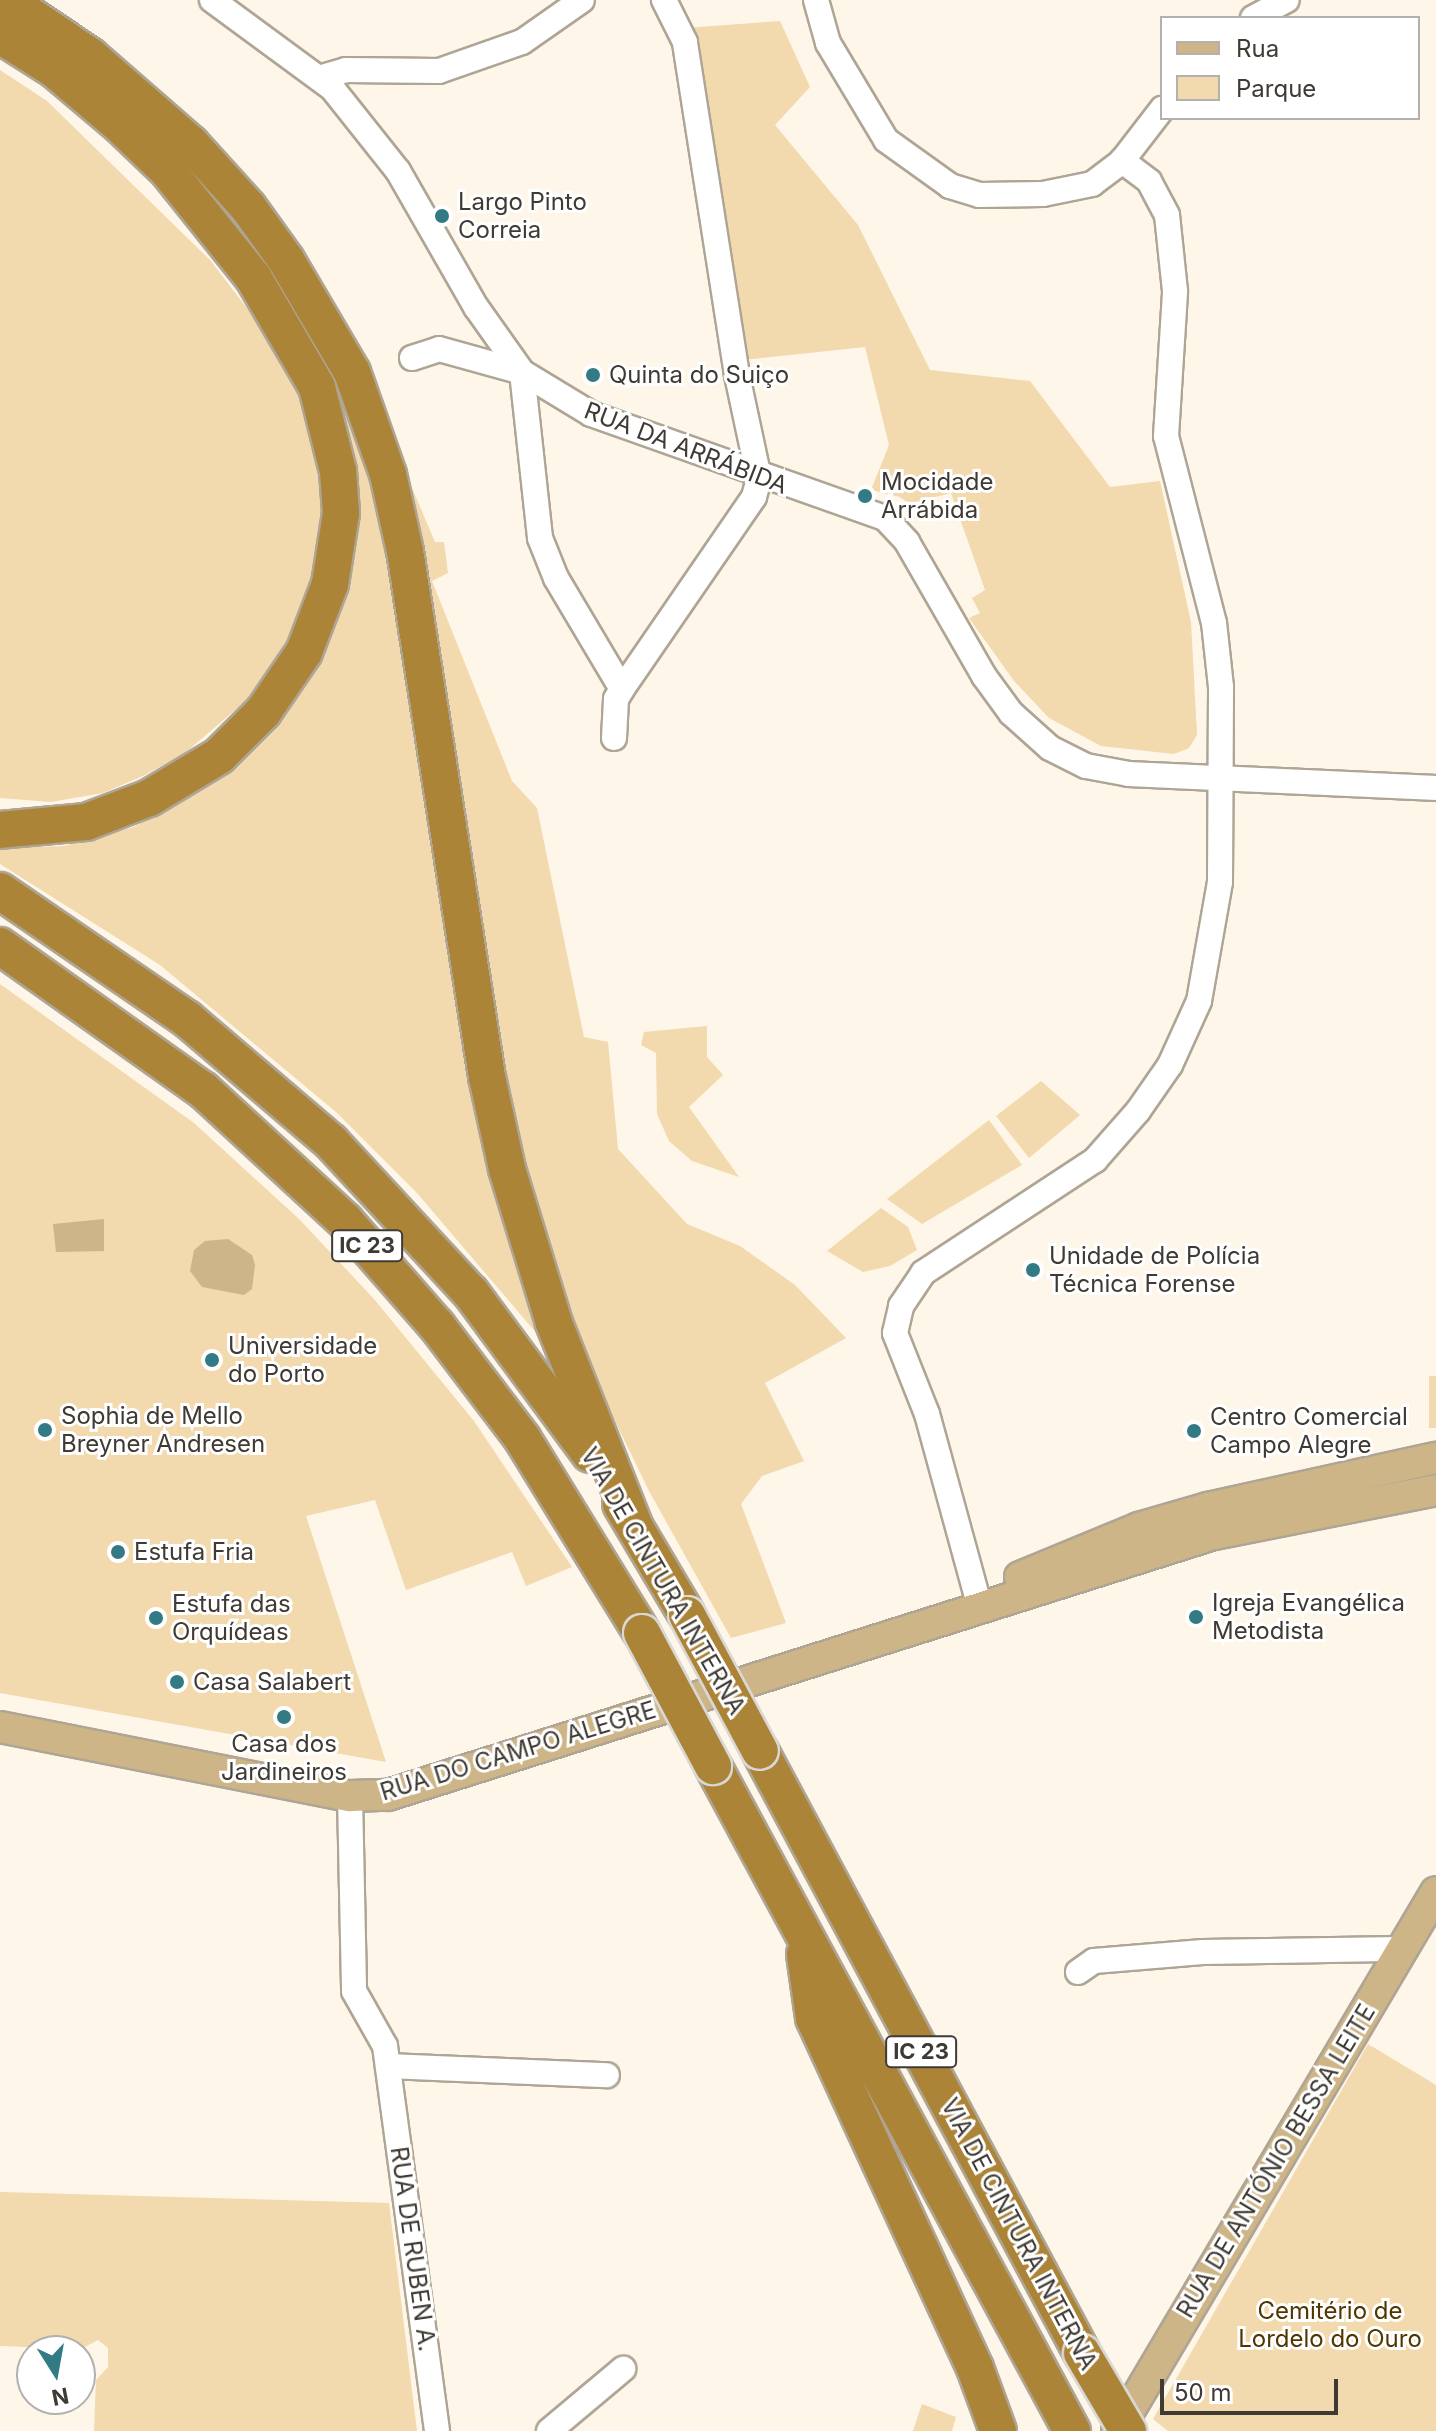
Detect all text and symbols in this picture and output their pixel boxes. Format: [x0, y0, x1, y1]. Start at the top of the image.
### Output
legend [1160, 16, 1420, 120]
text: Rua [1236, 34, 1279, 63]
text: Parque [1236, 74, 1316, 103]
place label: Largo Pinto Correia [458, 188, 587, 244]
marker: Largo Pinto Correia [433, 207, 451, 225]
place label: Quinta do Suiço [609, 361, 789, 389]
marker: Quinta do Suiço [584, 366, 602, 384]
street label: RUA DA ARRÁBIDA [580, 396, 792, 500]
place label: Mocidade Arrábida [881, 468, 993, 524]
marker: Mocidade Arrábida [856, 487, 874, 505]
road number: IC 23 [331, 1228, 403, 1264]
place label: Unidade de Polícia Técnica Forense [1049, 1242, 1260, 1298]
marker: Unidade de Polícia Técnica Forense [1024, 1261, 1042, 1279]
place label: Universidade do Porto [228, 1332, 377, 1388]
marker: Universidade do Porto [203, 1351, 221, 1369]
place label: Sophia de Mello Breyner Andresen [61, 1402, 265, 1458]
place label: Centro Comercial Campo Alegre [1210, 1403, 1408, 1459]
marker: Sophia de Mello Breyner Andresen [36, 1421, 54, 1439]
marker: Centro Comercial Campo Alegre [1185, 1422, 1203, 1440]
street label: VIA DE CINTURA INTERNA [575, 1442, 751, 1720]
place label: Estufa Fria [134, 1538, 254, 1566]
marker: Estufa Fria [109, 1543, 127, 1561]
place label: Igreja Evangélica Metodista [1212, 1589, 1405, 1645]
place label: Estufa das Orquídeas [172, 1590, 291, 1646]
marker: Igreja Evangélica Metodista [1187, 1608, 1205, 1626]
marker: Estufa das Orquídeas [147, 1609, 165, 1627]
place label: Casa Salabert [193, 1668, 351, 1696]
marker: Casa Salabert [168, 1673, 186, 1691]
street label: RUA DO CAMPO ALEGRE [377, 1695, 659, 1807]
marker: Casa dos Jardineiros [275, 1708, 293, 1726]
place label: Casa dos Jardineiros [221, 1730, 347, 1786]
street label: RUA DE ANTÓNIO BESSA LEITE [1171, 1999, 1381, 2323]
road number: IC 23 [885, 2034, 957, 2070]
street label: VIA DE CINTURA INTERNA [935, 2093, 1103, 2375]
street label: RUA DE RUBEN A. [384, 2145, 442, 2353]
park label: Cemitério de Lordelo do Ouro [1238, 2297, 1422, 2353]
north arrow [16, 2335, 96, 2415]
scale bar [1164, 2363, 1342, 2413]
text: 50 m [1174, 2378, 1232, 2407]
text: N [49, 2382, 71, 2411]

